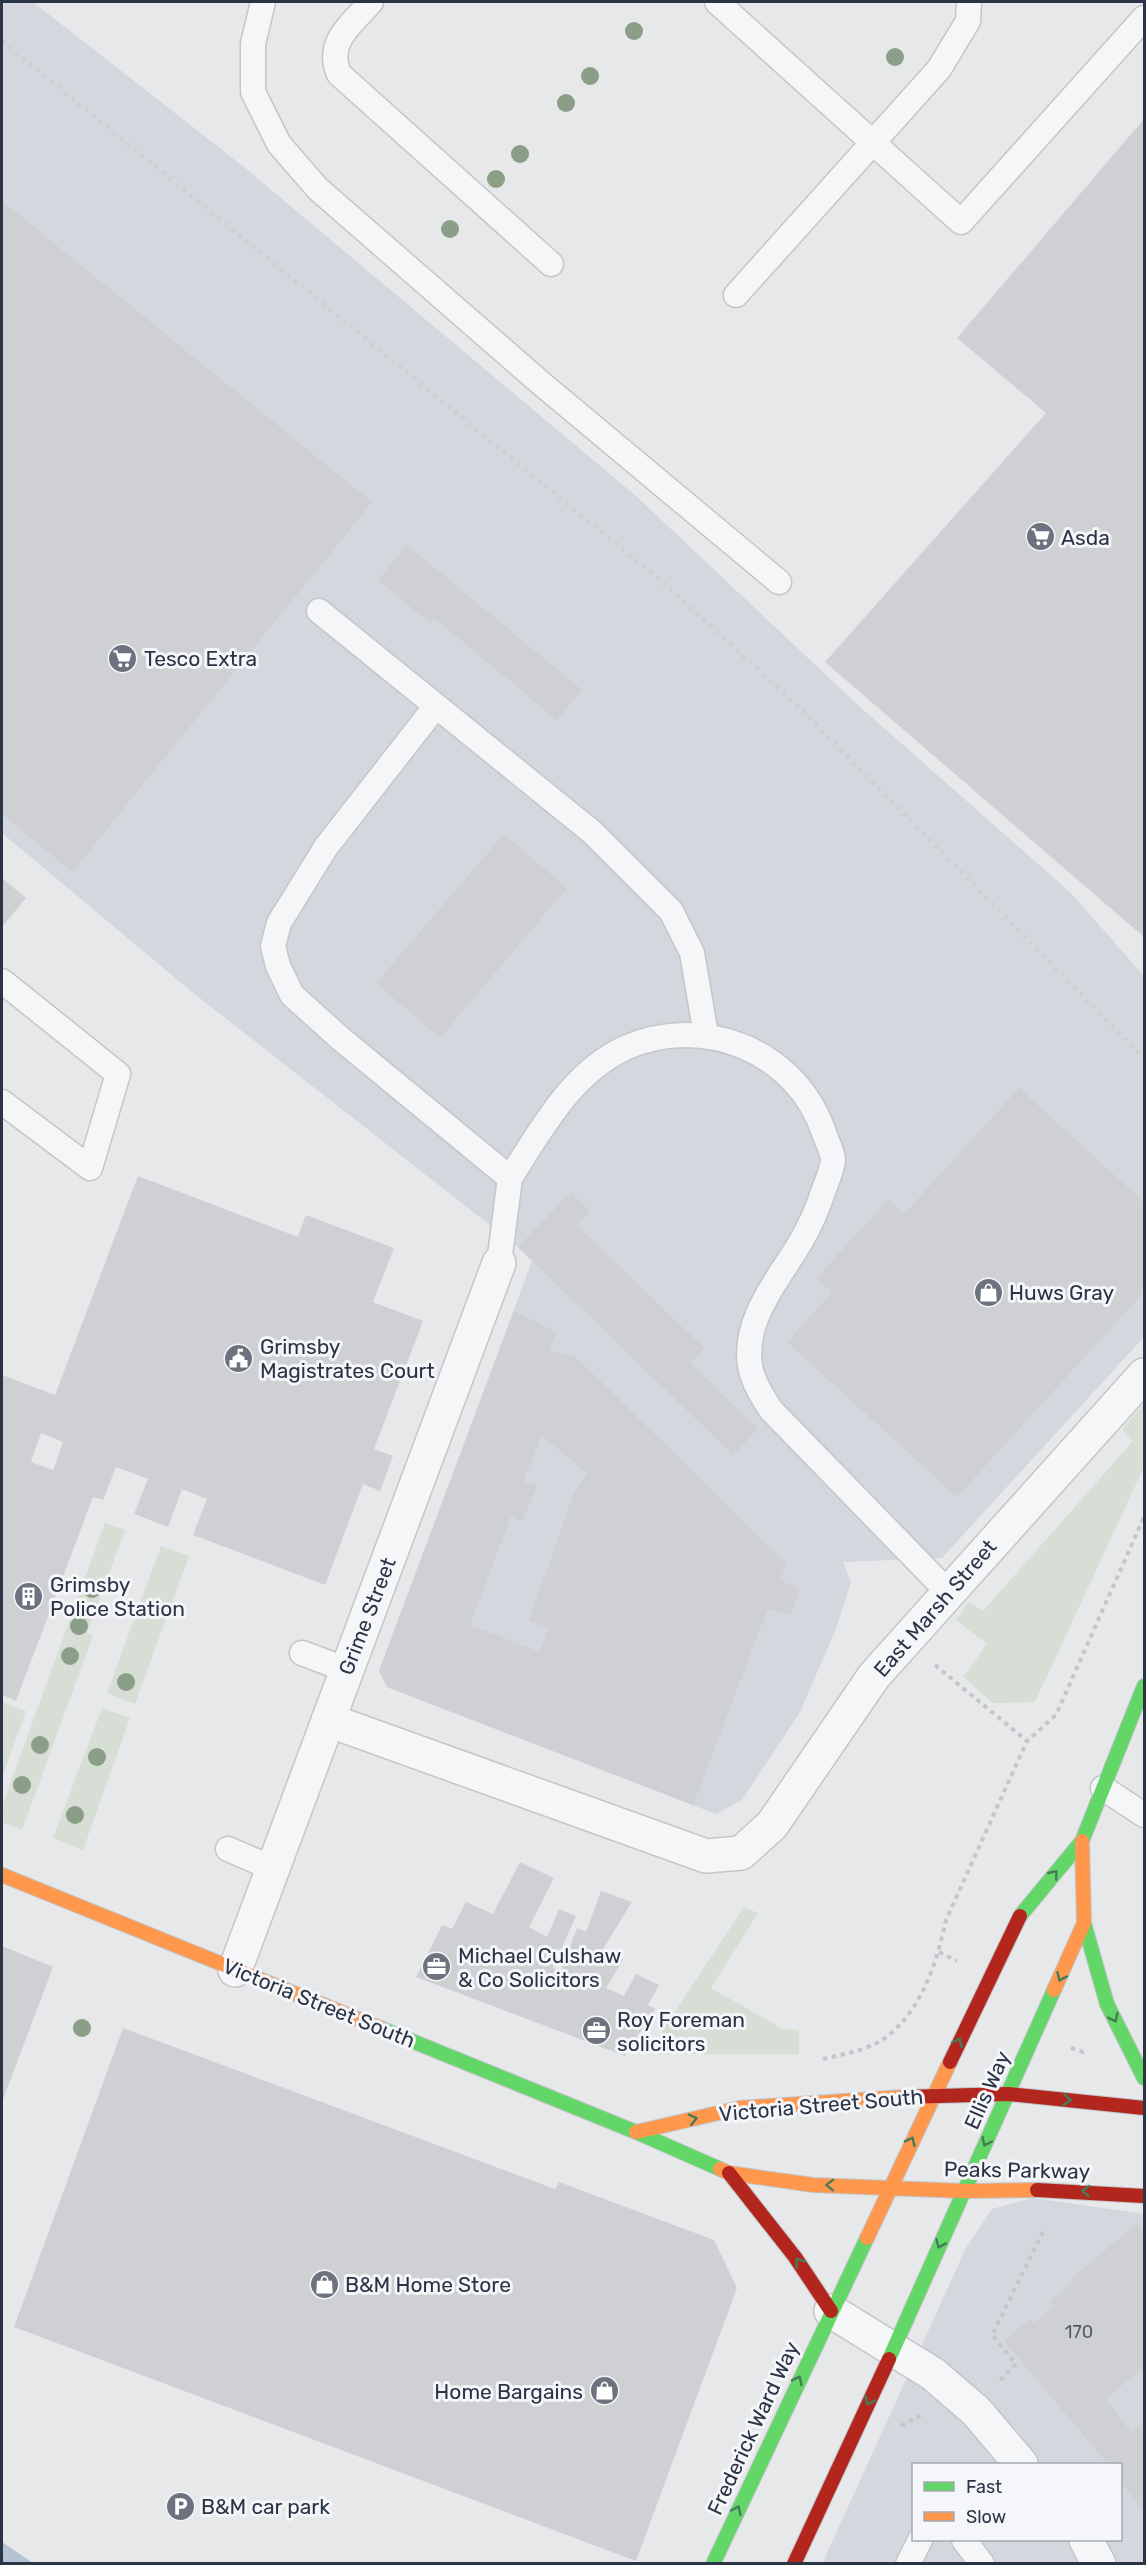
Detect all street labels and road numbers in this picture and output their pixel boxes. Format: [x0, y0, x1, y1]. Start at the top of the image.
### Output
street label: East Marsh Street [868, 1534, 1002, 1682]
street label: Grime Street [333, 1554, 401, 1678]
street label: Victoria Street South [219, 1953, 419, 2053]
street label: Ellis Way [959, 2047, 1015, 2133]
street label: Victoria Street South [718, 2084, 924, 2126]
street label: Peaks Parkway [944, 2156, 1091, 2184]
street label: Frederick Ward Way [702, 2337, 804, 2519]

